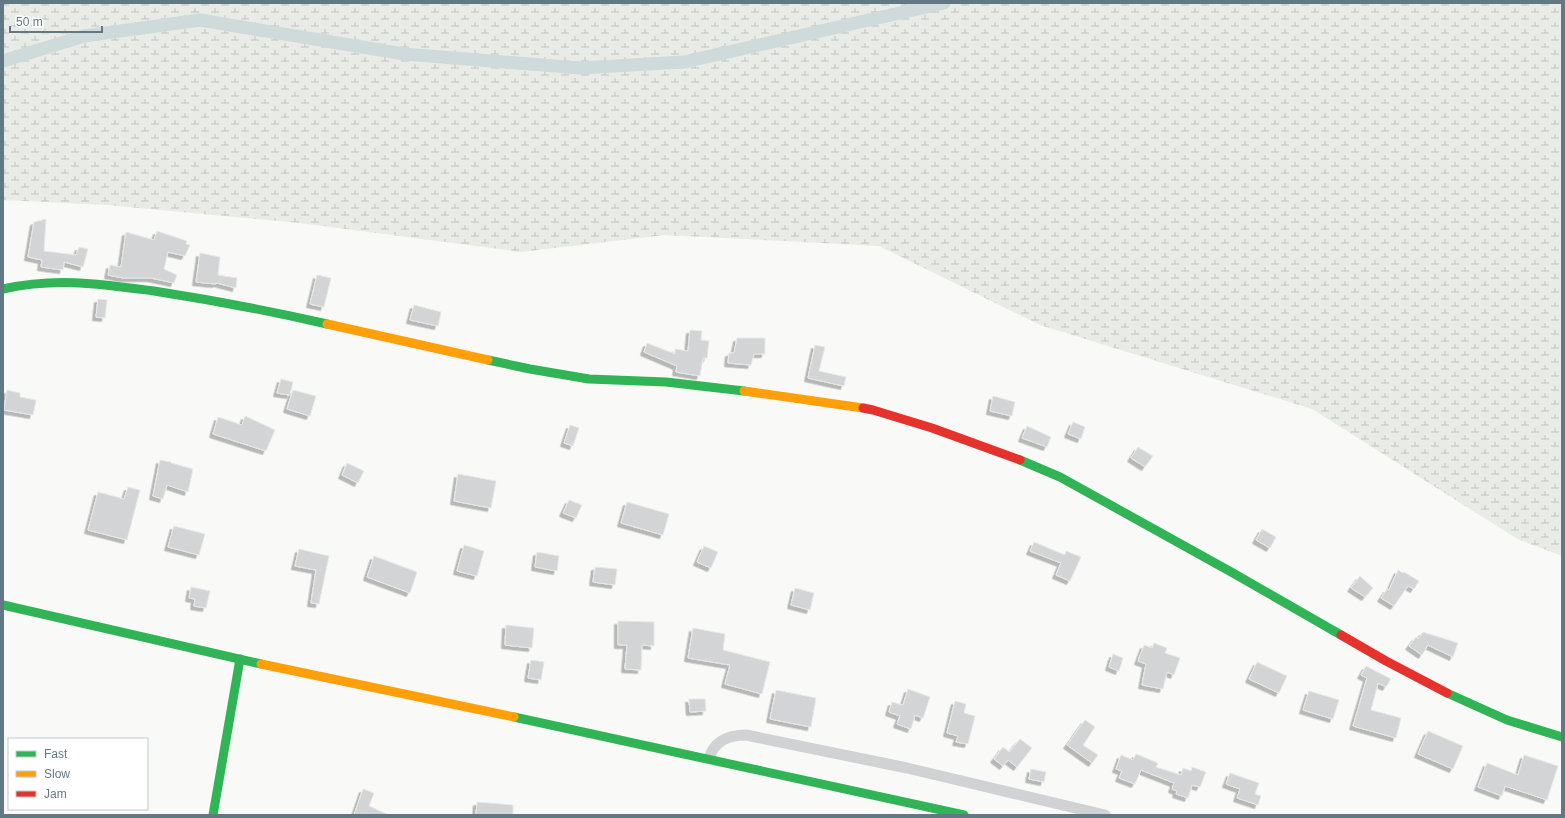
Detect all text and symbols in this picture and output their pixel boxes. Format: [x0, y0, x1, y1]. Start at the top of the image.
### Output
scale bar [10, 8, 102, 34]
text: 50 m [16, 15, 43, 29]
legend [8, 738, 148, 810]
text: Fast [44, 747, 68, 761]
text: Slow [44, 767, 70, 781]
text: Jam [44, 787, 67, 801]

